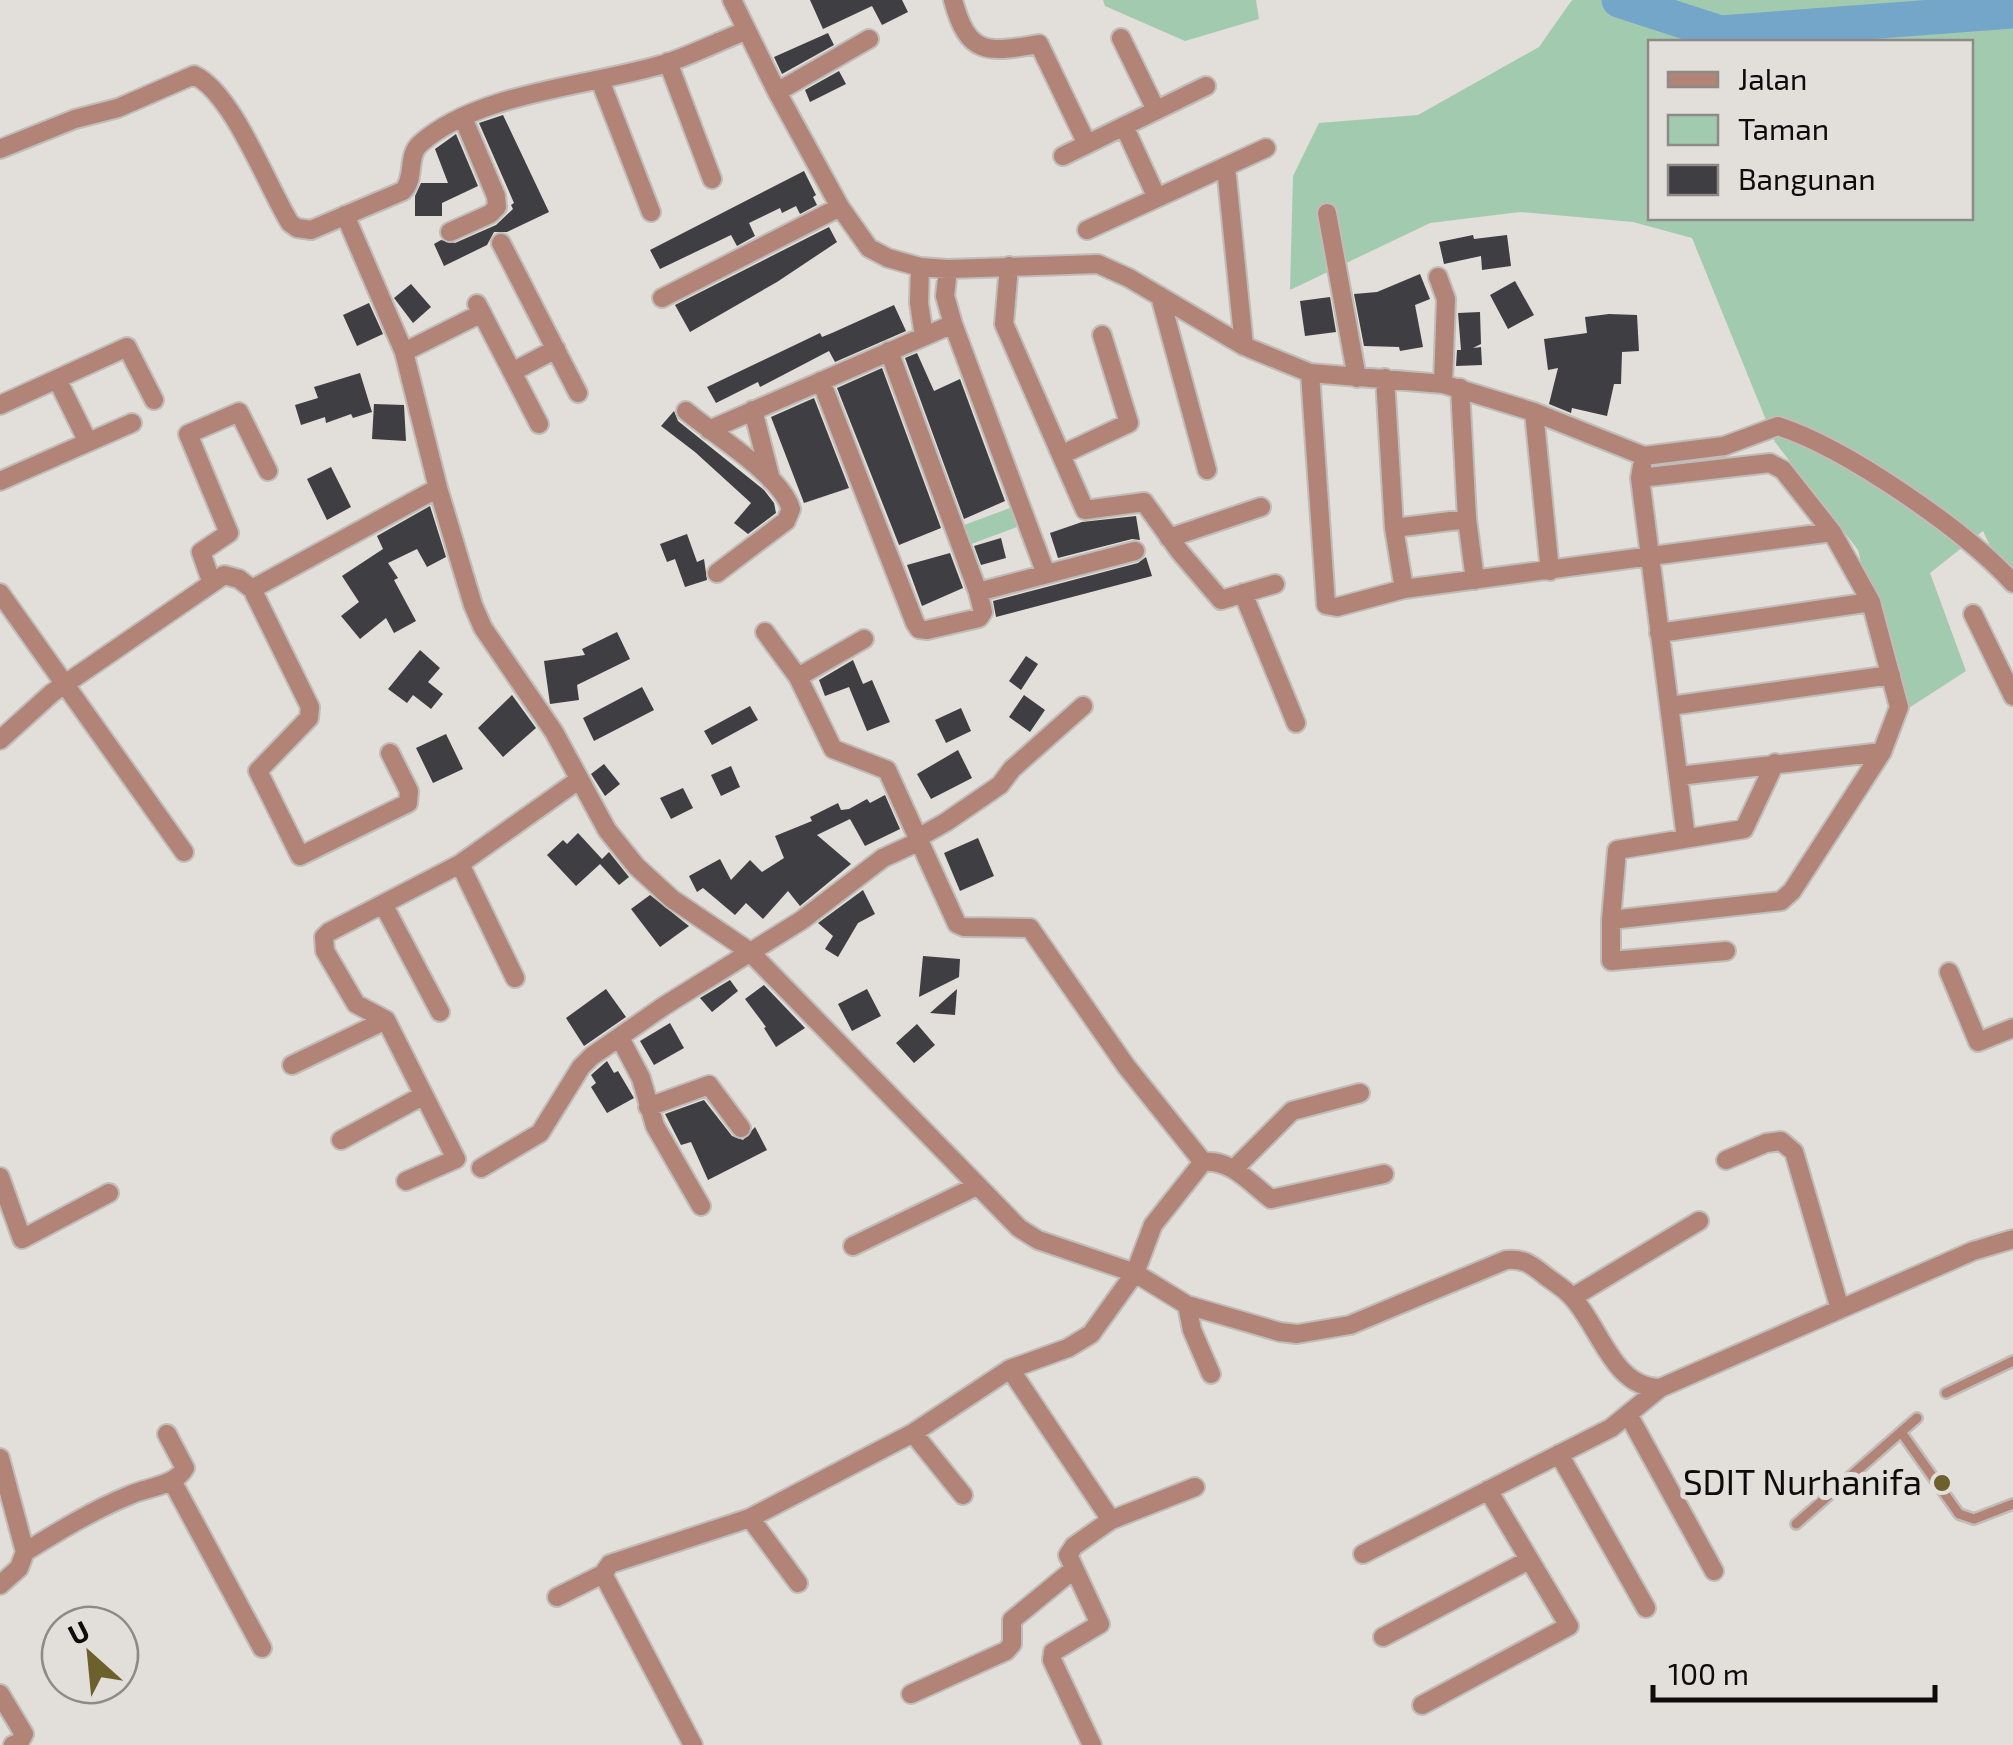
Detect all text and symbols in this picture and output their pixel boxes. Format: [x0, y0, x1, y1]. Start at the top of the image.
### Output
legend [1648, 40, 1973, 220]
text: Jalan [1738, 60, 1807, 96]
text: Taman [1738, 110, 1829, 146]
text: Bangunan [1738, 160, 1876, 196]
place label: SDIT Nurhanifa [1683, 1460, 1922, 1502]
marker: SDIT Nurhanifa [1931, 1472, 1953, 1494]
north arrow [40, 1605, 140, 1705]
text: U [62, 1612, 94, 1651]
scale bar [1653, 1640, 1936, 1702]
text: 100 m [1668, 1655, 1749, 1691]

